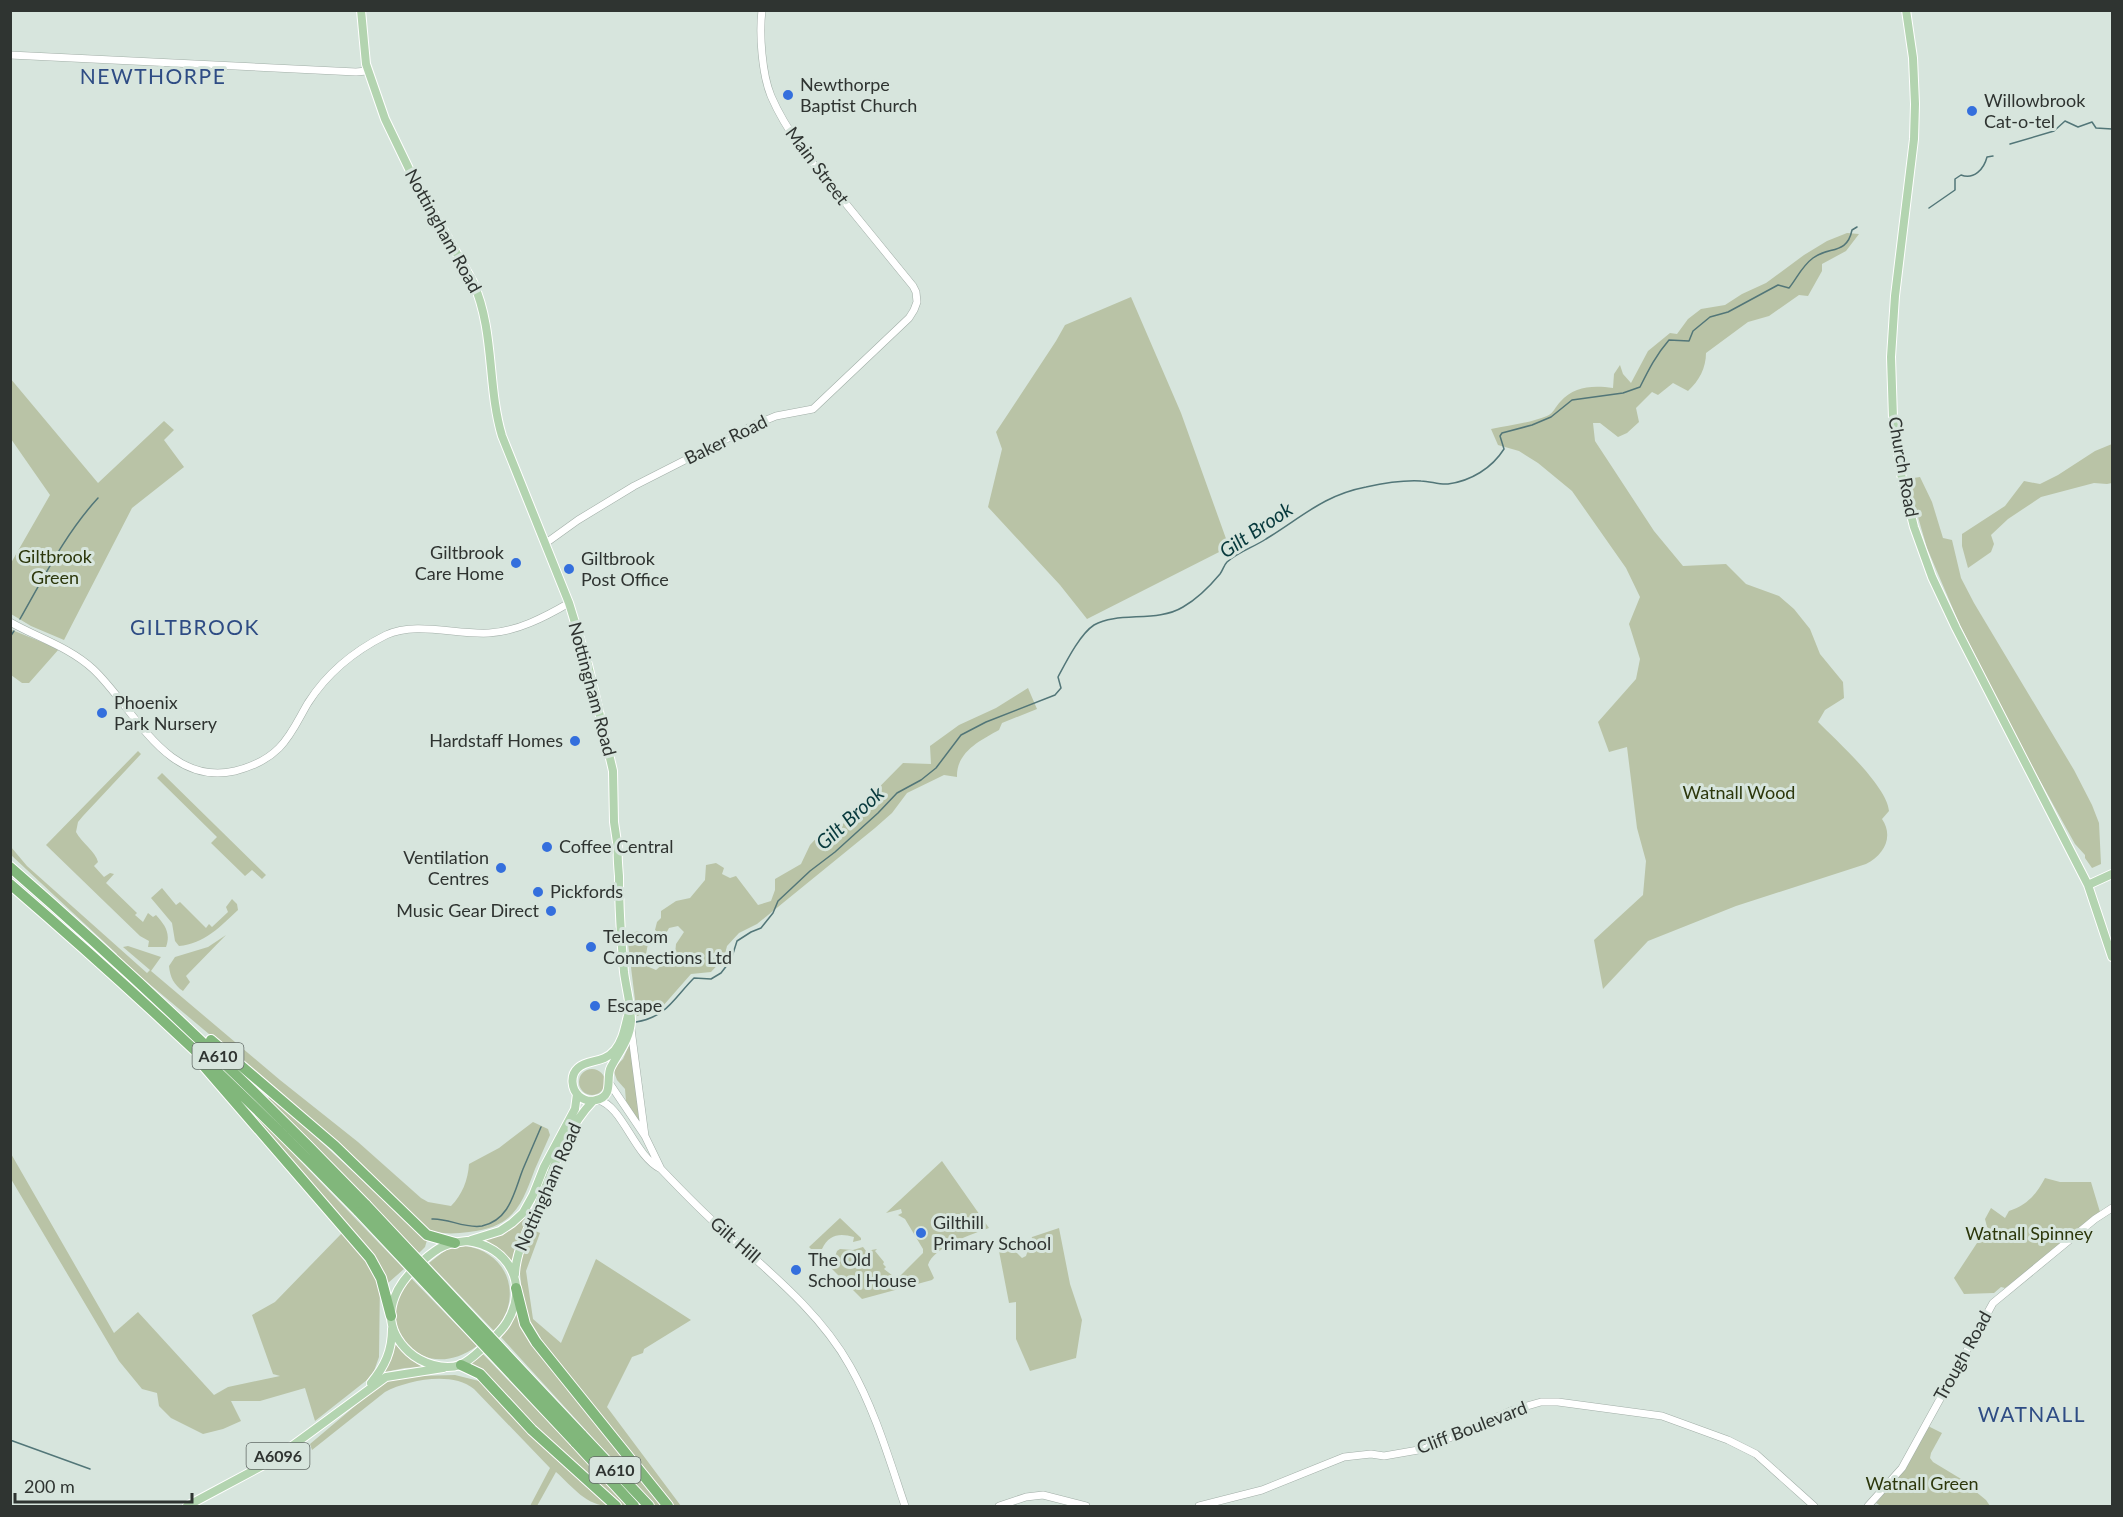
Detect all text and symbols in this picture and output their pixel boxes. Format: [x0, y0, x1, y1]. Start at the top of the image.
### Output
district label: NEWTHORPE [80, 63, 226, 88]
place label: Newthorpe Baptist Church [800, 73, 917, 116]
marker: Newthorpe Baptist Church [781, 88, 795, 102]
place label: Willowbrook Cat-o-tel [1984, 89, 2086, 132]
marker: Willowbrook Cat-o-tel [1965, 104, 1979, 118]
street label: Main Street [781, 122, 855, 209]
street label: Nottingham Road [401, 165, 487, 296]
street label: Baker Road [681, 410, 771, 469]
street label: Church Road [1884, 415, 1924, 519]
water label: Gilt Brook [1214, 496, 1297, 562]
place label: Giltbrook Care Home [415, 541, 505, 584]
park label: Giltbrook Green [18, 545, 93, 588]
place label: Giltbrook Post Office [581, 547, 669, 590]
marker: Giltbrook Care Home [509, 556, 523, 570]
marker: Giltbrook Post Office [562, 562, 576, 576]
district label: GILTBROOK [130, 614, 260, 639]
street label: Nottingham Road [564, 619, 621, 758]
place label: Phoenix Park Nursery [114, 691, 218, 734]
marker: Phoenix Park Nursery [95, 706, 109, 720]
place label: Hardstaff Homes [429, 729, 563, 751]
marker: Hardstaff Homes [568, 734, 582, 748]
water label: Gilt Brook [810, 780, 889, 854]
park label: Watnall Wood [1683, 781, 1795, 803]
place label: Coffee Central [559, 835, 673, 857]
marker: Coffee Central [540, 840, 554, 854]
place label: Ventilation Centres [403, 846, 489, 889]
marker: Ventilation Centres [494, 861, 508, 875]
place label: Pickfords [550, 880, 623, 902]
marker: Pickfords [531, 885, 545, 899]
place label: Music Gear Direct [396, 899, 540, 921]
marker: Music Gear Direct [544, 904, 558, 918]
place label: Telecom Connections Ltd [603, 925, 732, 968]
marker: Telecom Connections Ltd [584, 940, 598, 954]
place label: Escape [607, 994, 662, 1016]
marker: Escape [588, 999, 602, 1013]
road number: A610 [192, 1043, 244, 1069]
street label: Nottingham Road [509, 1119, 585, 1254]
place label: Gilthill Primary School [933, 1211, 1051, 1254]
street label: Gilt Hill [706, 1212, 765, 1267]
park label: Watnall Spinney [1965, 1222, 2094, 1244]
marker: Gilthill Primary School [914, 1226, 928, 1240]
place label: The Old School House [808, 1248, 917, 1291]
marker: The Old School House [789, 1263, 803, 1277]
street label: Trough Road [1929, 1307, 1996, 1404]
street label: Cliff Boulevard [1413, 1396, 1530, 1458]
district label: WATNALL [1978, 1401, 2086, 1426]
road number: A6096 [246, 1443, 310, 1469]
road number: A610 [590, 1457, 640, 1483]
scale bar [15, 1466, 192, 1504]
park label: Watnall Green [1865, 1472, 1979, 1494]
text: 200 m [24, 1475, 75, 1497]

